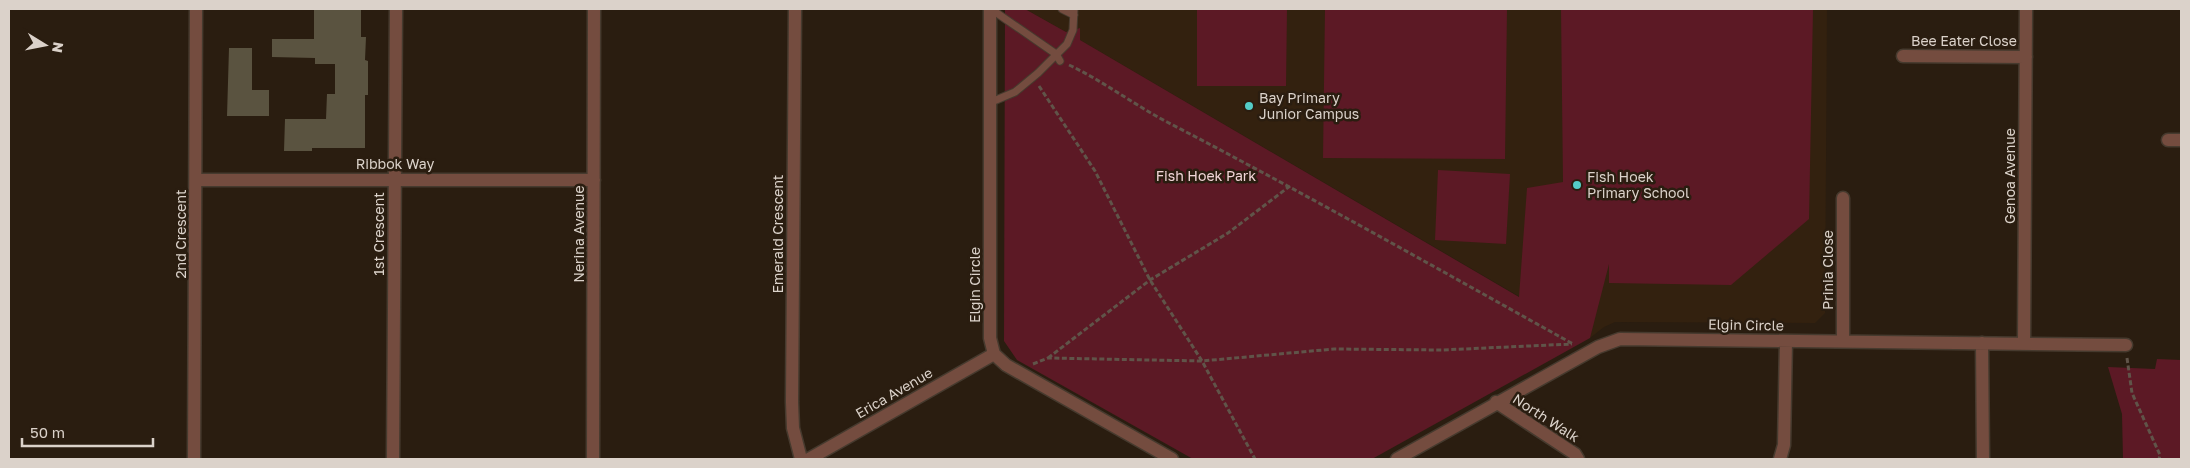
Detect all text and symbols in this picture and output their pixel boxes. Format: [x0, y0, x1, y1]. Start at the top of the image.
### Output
north arrow [20, 20, 70, 70]
street label: Bee Eater Close [1911, 32, 2017, 49]
text: N [49, 41, 68, 54]
place label: Bay Primary Junior Campus [1259, 89, 1359, 122]
marker: Bay Primary Junior Campus [1243, 100, 1255, 112]
street label: Genoa Avenue [2001, 128, 2018, 224]
street label: Ribbok Way [356, 155, 434, 172]
park label: Fish Hoek Park [1156, 167, 1256, 184]
place label: Fish Hoek Primary School [1587, 168, 1689, 201]
street label: Emerald Crescent [769, 175, 786, 293]
marker: Fish Hoek Primary School [1571, 179, 1583, 191]
street label: Nerina Avenue [570, 185, 587, 283]
street label: 2nd Crescent [172, 189, 189, 279]
street label: 1st Crescent [370, 192, 387, 276]
street label: Prinia Close [1819, 230, 1836, 310]
street label: Elgin Circle [966, 247, 983, 323]
street label: Elgin Circle [1708, 315, 1784, 334]
street label: Erica Avenue [852, 364, 935, 421]
street label: North Walk [1510, 390, 1583, 445]
scale bar [22, 416, 154, 448]
text: 50 m [30, 423, 65, 441]

